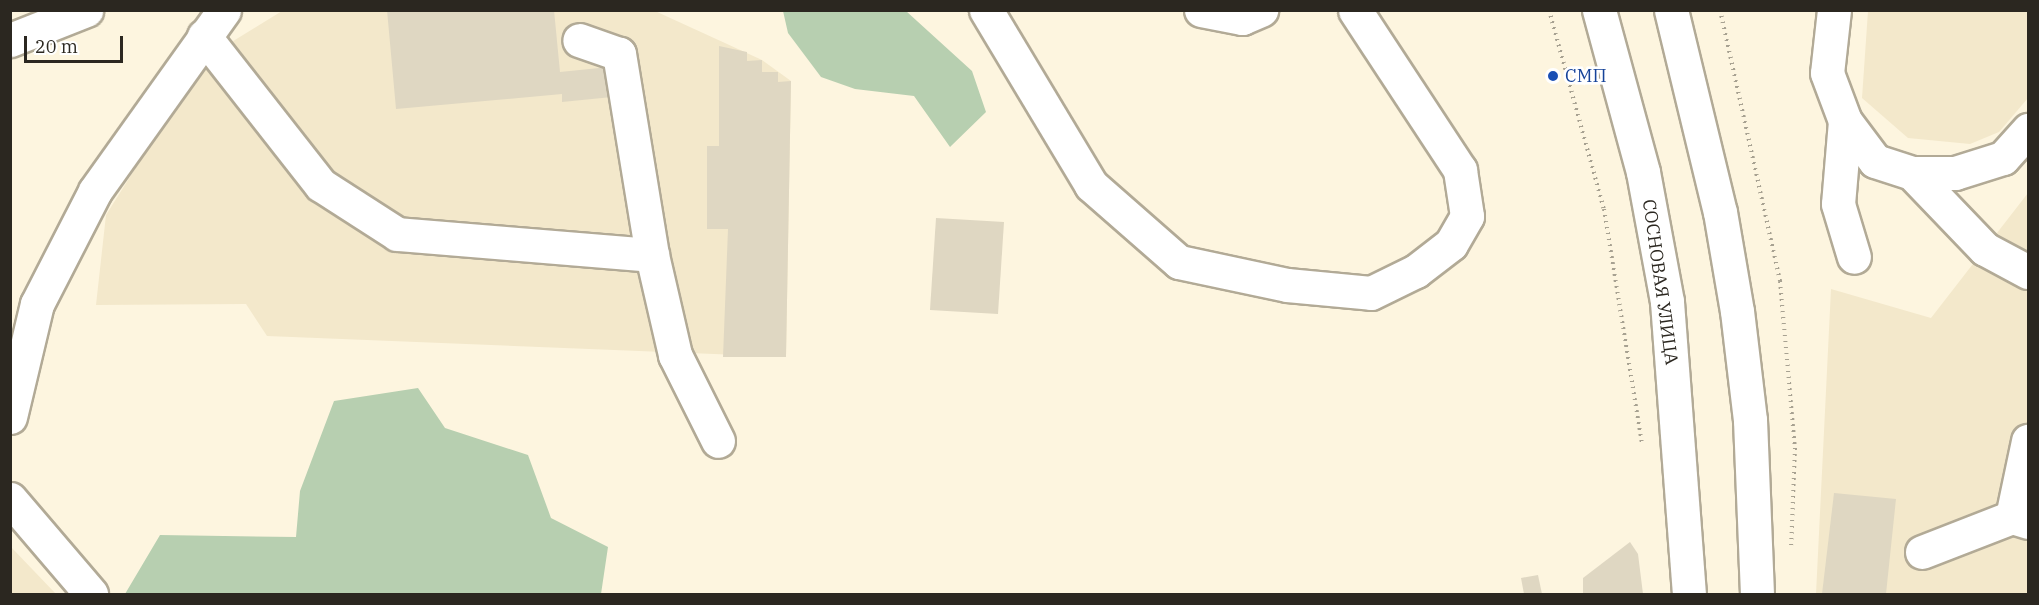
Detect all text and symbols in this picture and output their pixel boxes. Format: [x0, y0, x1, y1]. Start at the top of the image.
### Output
scale bar [27, 24, 126, 62]
text: 20 m [35, 35, 78, 58]
place label: СМП [1565, 65, 1607, 87]
marker: СМП [1546, 69, 1560, 83]
street label: СОСНОВАЯ УЛИЦА [1638, 198, 1682, 366]

